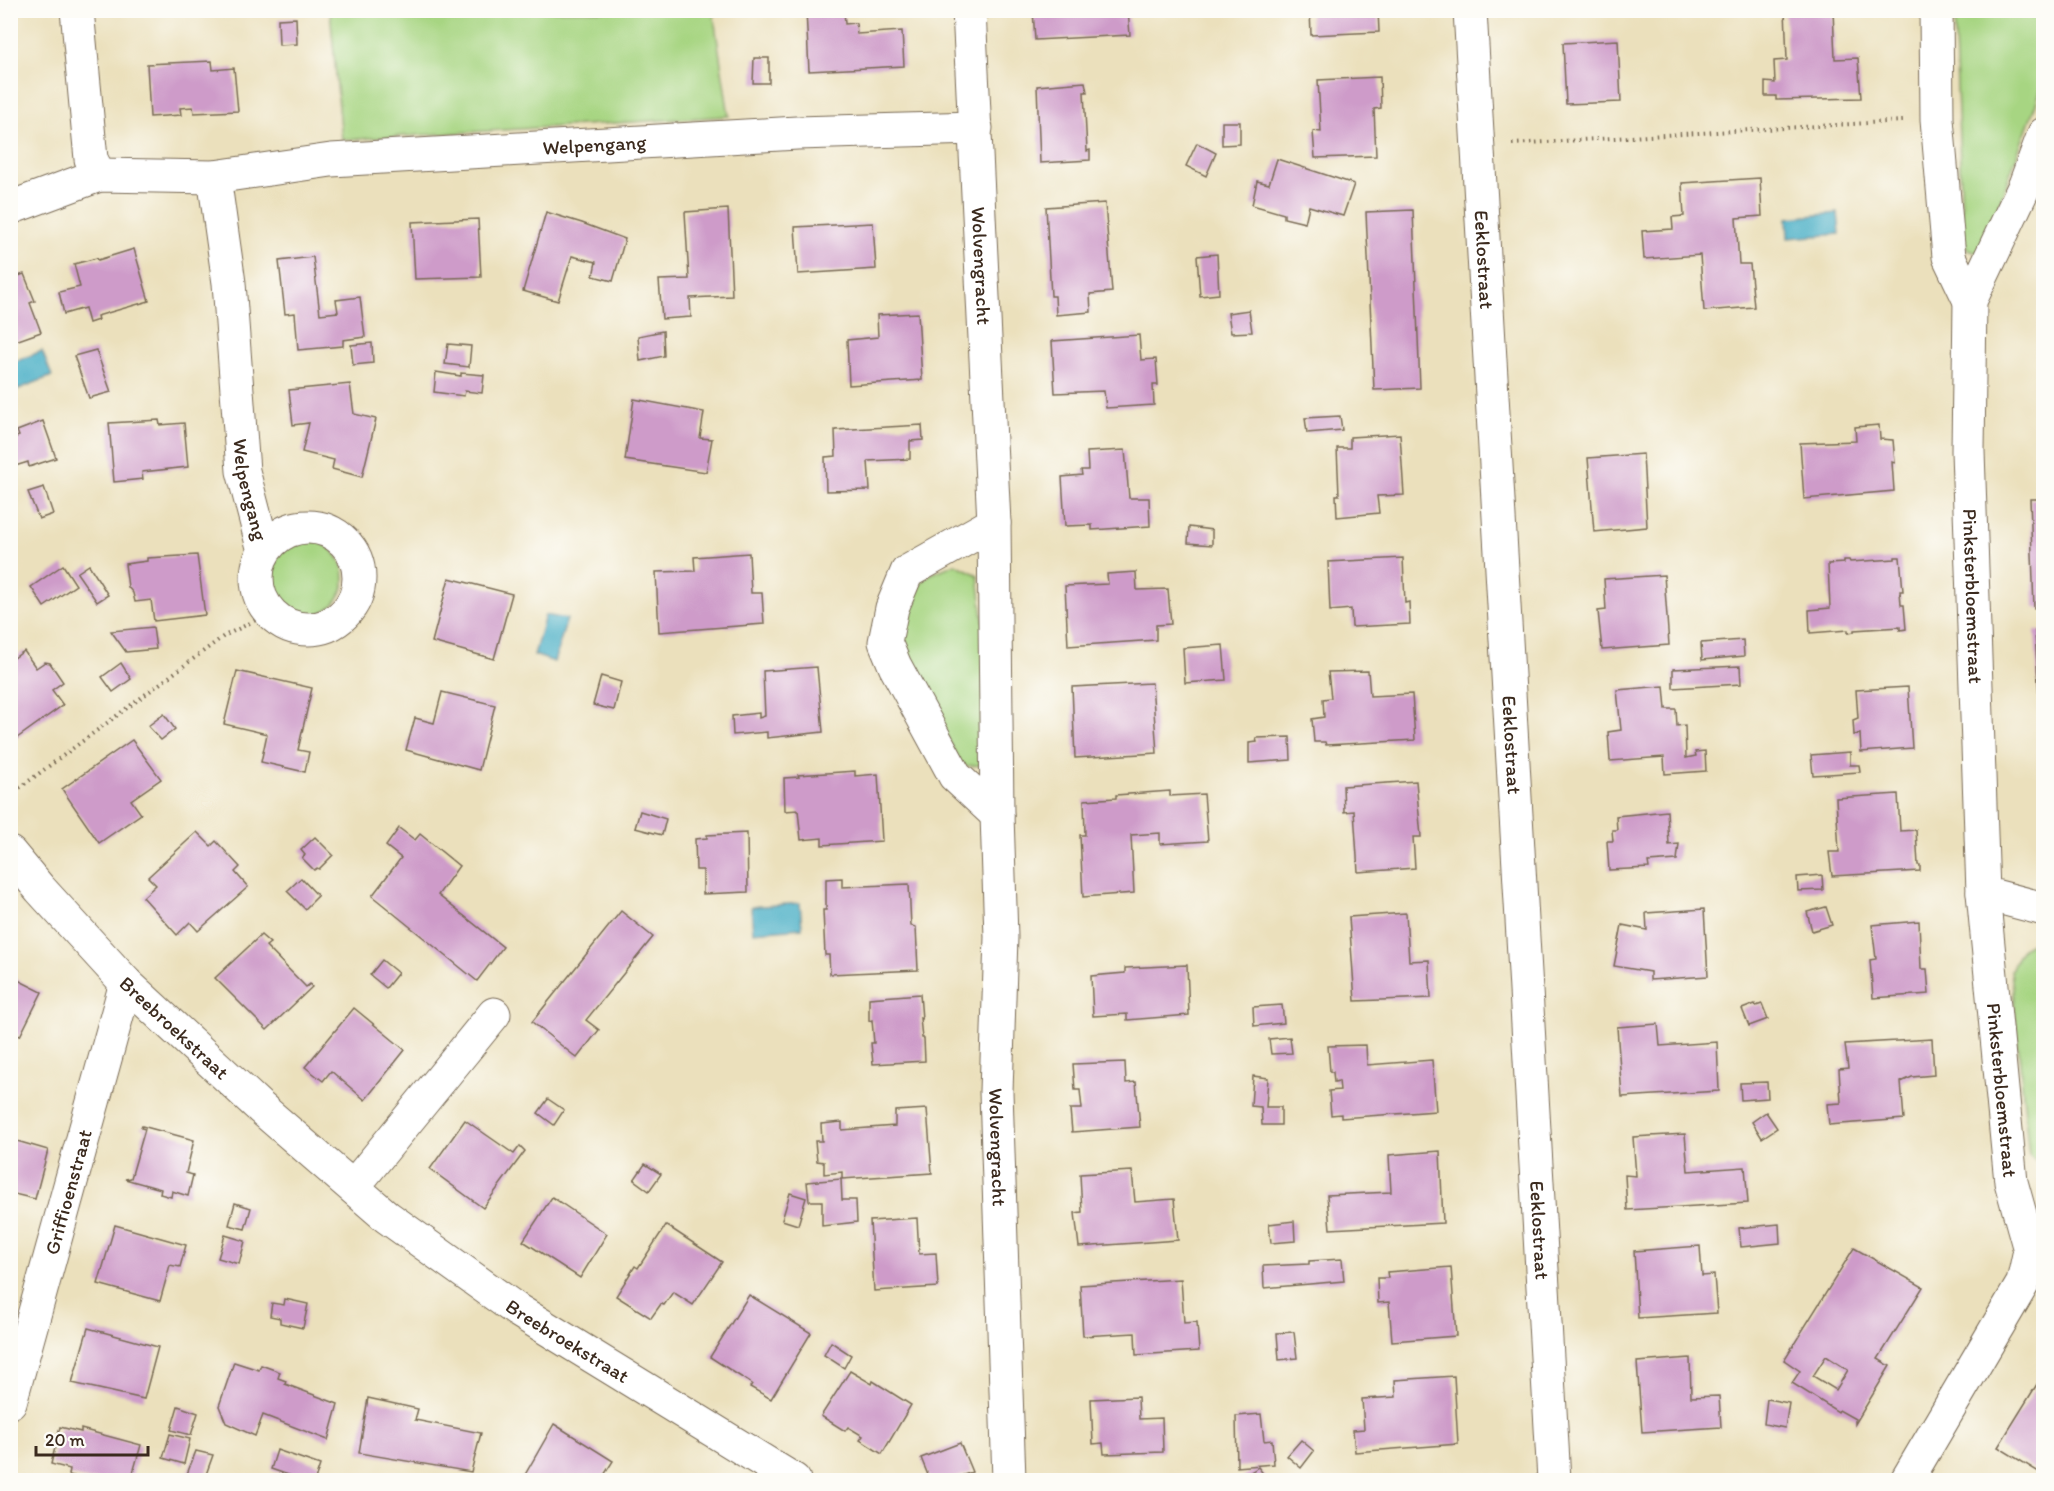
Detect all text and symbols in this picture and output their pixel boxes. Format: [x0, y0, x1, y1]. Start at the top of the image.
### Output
street label: Welpengang [542, 130, 648, 160]
street label: Wolvengracht [967, 206, 996, 326]
street label: Eeklostraat [1469, 209, 1499, 310]
street label: Welpengang [229, 438, 273, 544]
street label: Pinksterbloemstraat [1958, 508, 1988, 684]
street label: Eeklostraat [1497, 695, 1527, 795]
street label: Breebroekstraat [115, 971, 234, 1085]
street label: Pinksterbloemstraat [1982, 1002, 2022, 1179]
street label: Wolvengracht [984, 1088, 1012, 1207]
street label: Griffioenstraat [39, 1127, 97, 1257]
street label: Eeklostraat [1525, 1180, 1555, 1280]
street label: Breebroekstraat [501, 1294, 634, 1388]
scale bar [36, 1419, 148, 1457]
text: 20 m [45, 1429, 85, 1451]

